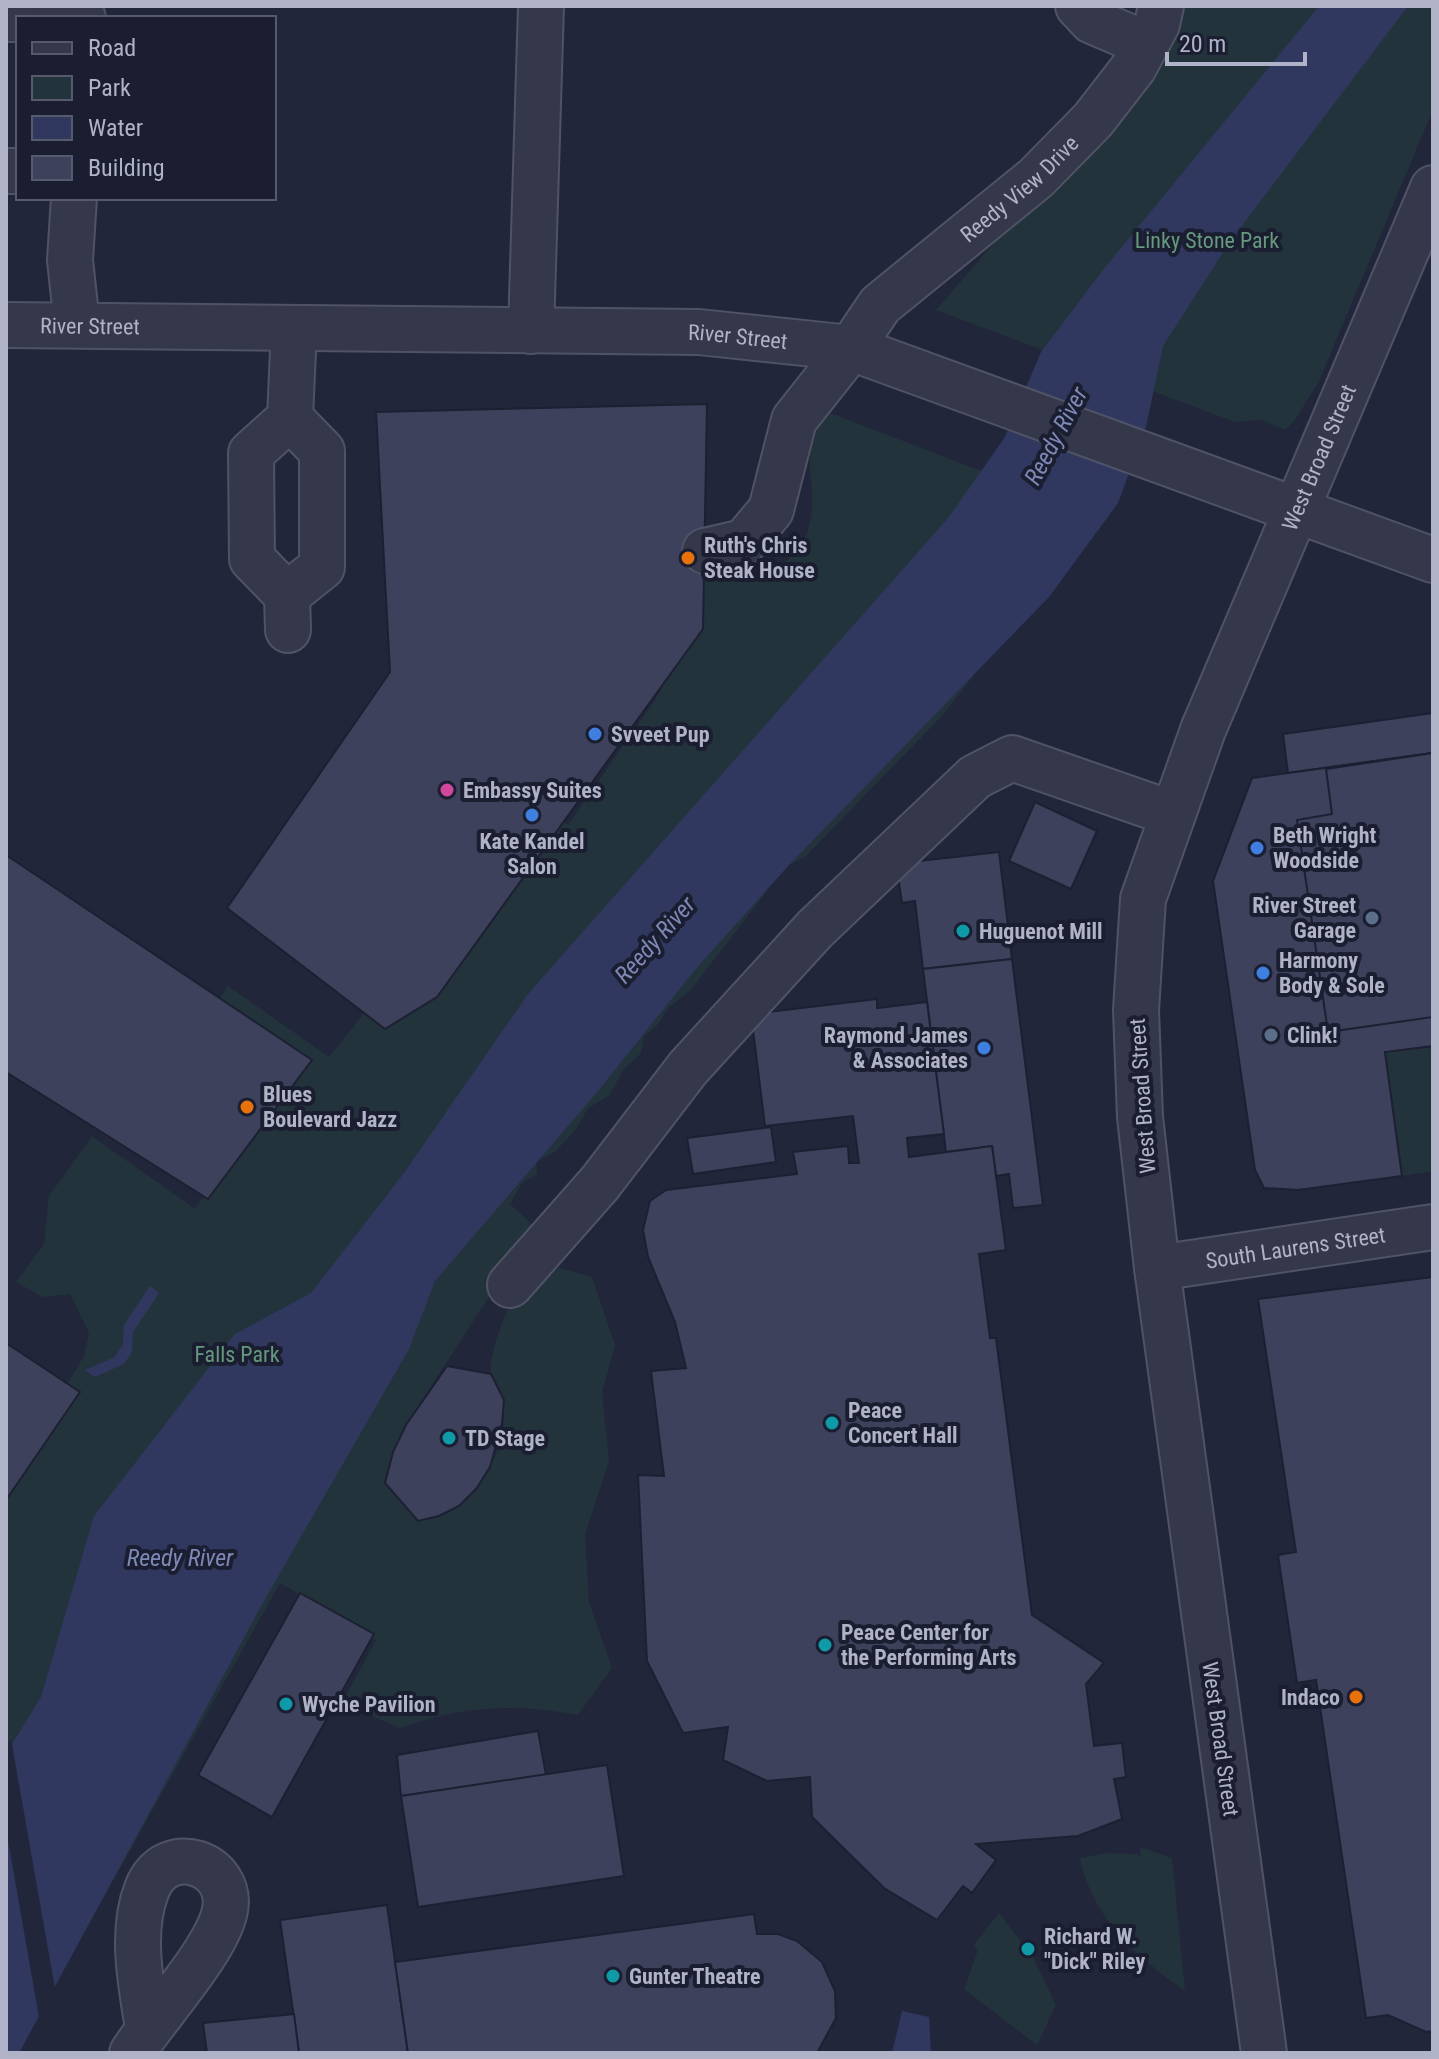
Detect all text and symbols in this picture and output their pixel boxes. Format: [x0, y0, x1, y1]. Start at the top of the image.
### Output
legend [16, 16, 276, 200]
scale bar [1167, 16, 1305, 66]
text: 20 m [1179, 30, 1226, 58]
text: Road [88, 34, 136, 62]
text: Park [88, 74, 131, 102]
text: Water [88, 114, 143, 142]
street label: Reedy View Drive [956, 131, 1084, 247]
text: Building [88, 154, 165, 182]
park label: Linky Stone Park [1135, 228, 1279, 253]
street label: River Street [40, 313, 140, 339]
street label: River Street [688, 320, 789, 354]
street label: West Broad Street [1277, 381, 1361, 534]
water label: Reedy River [1019, 382, 1094, 490]
place label: Ruth's Chris Steak House [704, 533, 815, 583]
marker: Ruth's Chris Steak House [679, 549, 697, 567]
place label: Svveet Pup [611, 722, 710, 747]
marker: Svveet Pup [586, 725, 604, 743]
place label: Embassy Suites [463, 778, 602, 803]
marker: Embassy Suites [438, 781, 456, 799]
marker: Kate Kandel Salon [523, 806, 541, 824]
place label: Beth Wright Woodside [1273, 823, 1377, 873]
place label: Kate Kandel Salon [479, 829, 585, 879]
marker: Beth Wright Woodside [1248, 839, 1266, 857]
water label: Reedy River [609, 890, 702, 989]
place label: River Street Garage [1252, 893, 1356, 943]
marker: River Street Garage [1363, 909, 1381, 927]
place label: Huguenot Mill [979, 919, 1103, 944]
marker: Huguenot Mill [954, 922, 972, 940]
place label: Harmony Body & Sole [1279, 948, 1385, 998]
marker: Harmony Body & Sole [1254, 964, 1272, 982]
street label: West Broad Street [1125, 1017, 1160, 1175]
place label: Raymond James & Associates [824, 1023, 968, 1073]
place label: Clink! [1287, 1023, 1338, 1048]
marker: Clink! [1262, 1026, 1280, 1044]
marker: Raymond James & Associates [975, 1039, 993, 1057]
place label: Blues Boulevard Jazz [263, 1082, 397, 1132]
marker: Blues Boulevard Jazz [238, 1098, 256, 1116]
street label: South Laurens Street [1204, 1222, 1387, 1274]
park label: Falls Park [194, 1342, 280, 1367]
place label: Peace Concert Hall [848, 1398, 958, 1448]
marker: Peace Concert Hall [823, 1414, 841, 1432]
place label: TD Stage [465, 1426, 545, 1451]
marker: TD Stage [440, 1429, 458, 1447]
water label: Reedy River [127, 1544, 234, 1572]
place label: Peace Center for the Performing Arts [841, 1620, 1017, 1670]
marker: Peace Center for the Performing Arts [816, 1636, 834, 1654]
street label: West Broad Street [1197, 1660, 1244, 1818]
place label: Indaco [1281, 1685, 1340, 1710]
marker: Indaco [1347, 1688, 1365, 1706]
place label: Wyche Pavilion [302, 1692, 436, 1717]
marker: Wyche Pavilion [277, 1695, 295, 1713]
place label: Richard W. "Dick" Riley [1044, 1924, 1145, 1974]
marker: Richard W. "Dick" Riley [1019, 1940, 1037, 1958]
place label: Gunter Theatre [629, 1964, 761, 1989]
marker: Gunter Theatre [604, 1967, 622, 1985]

